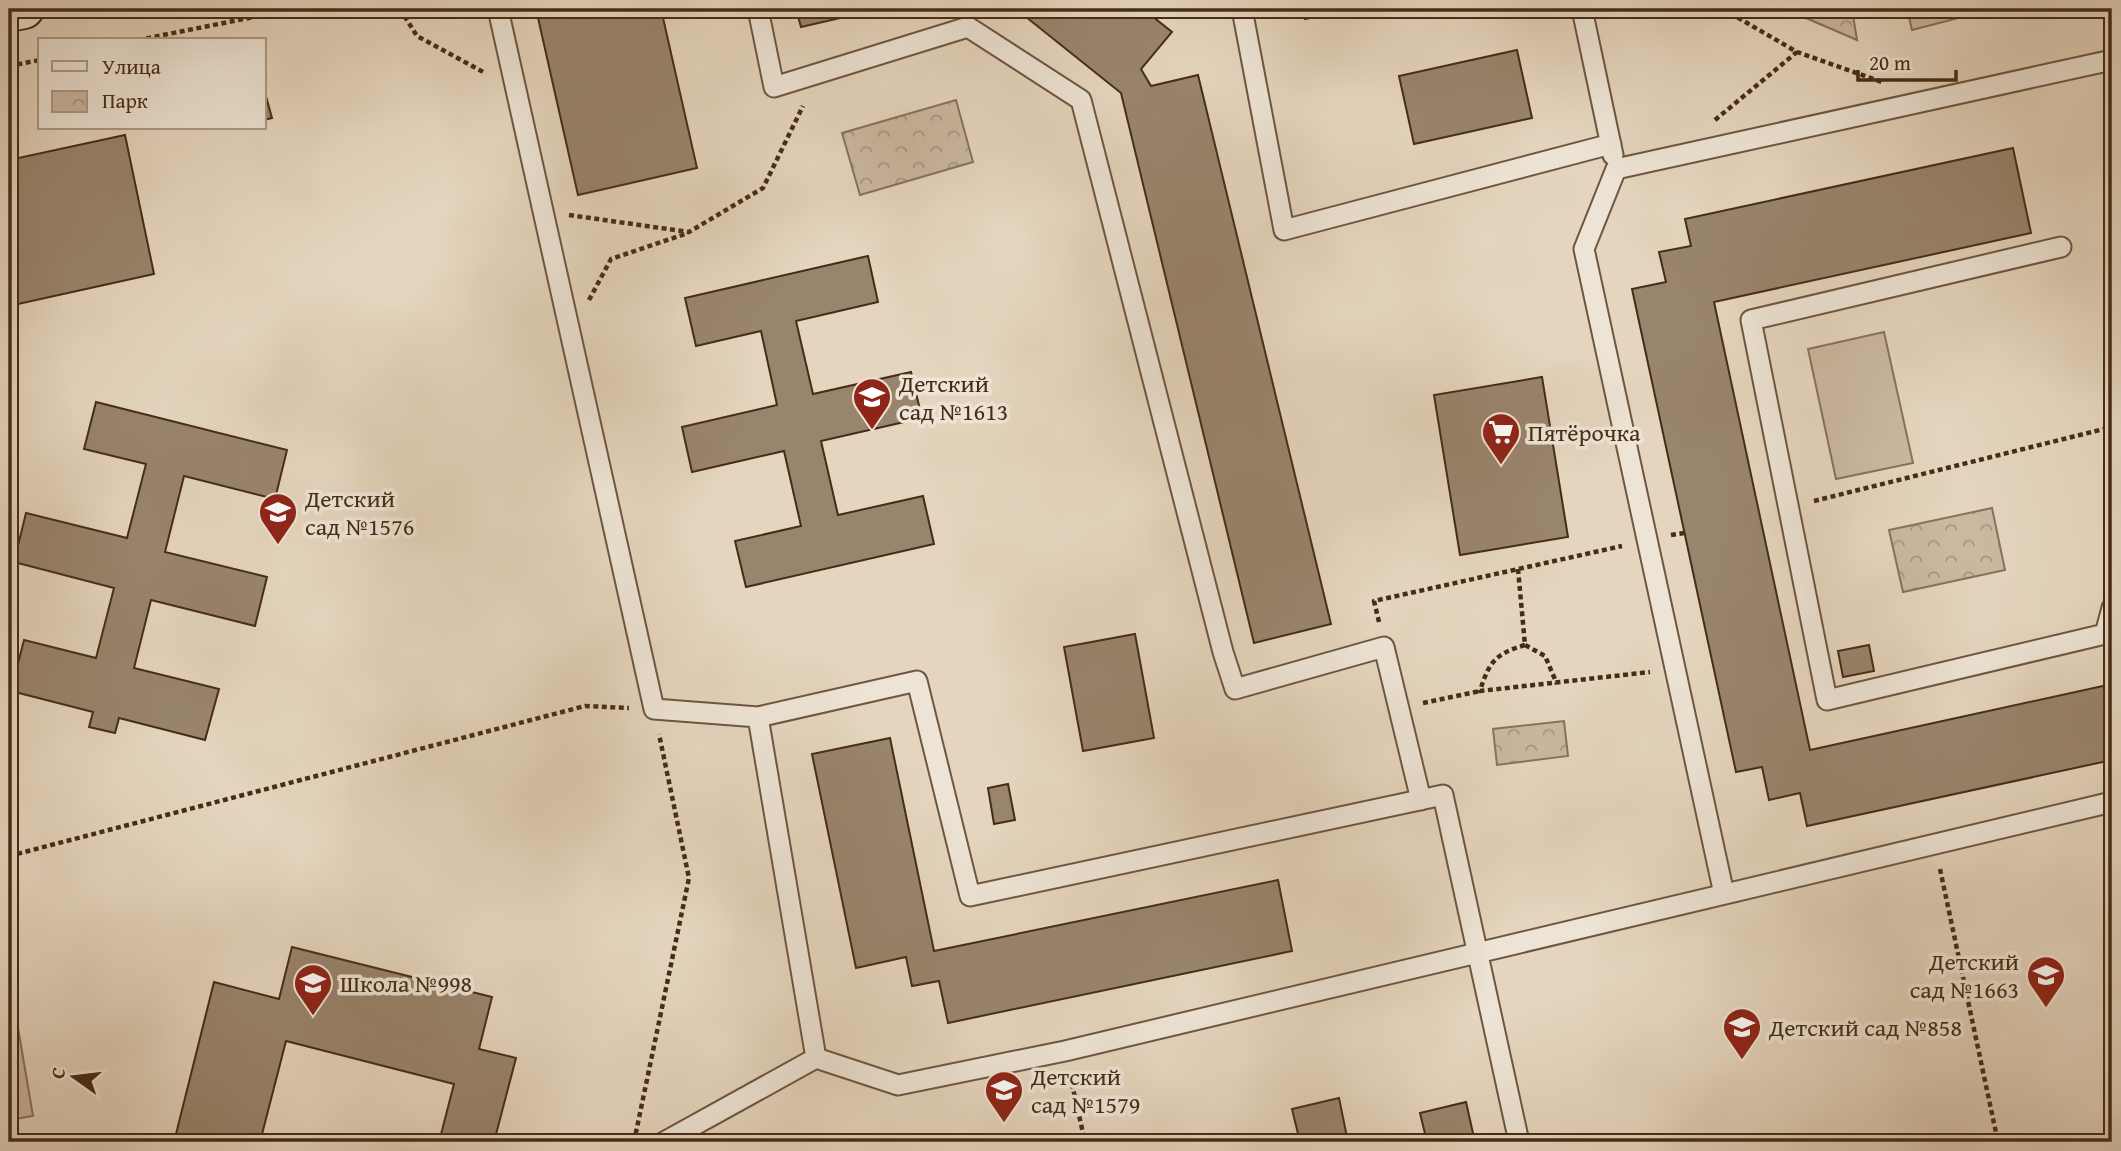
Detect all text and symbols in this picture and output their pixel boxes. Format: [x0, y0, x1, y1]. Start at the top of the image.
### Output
legend [38, 38, 266, 130]
scale bar [1858, 38, 1956, 82]
text: 20 m [1869, 47, 1911, 78]
text: Улица [102, 51, 161, 82]
text: Парк [102, 85, 148, 116]
place label: Детский сад №1613 [898, 366, 1008, 429]
school or university icon: Детский сад №1613 [851, 376, 893, 431]
supermarket icon: Пятёрочка [1480, 411, 1522, 466]
place label: Пятёрочка [1528, 415, 1641, 450]
place label: Детский сад №1576 [304, 481, 414, 544]
school or university icon: Детский сад №1576 [257, 491, 299, 546]
place label: Детский сад №1663 [1910, 944, 2019, 1007]
school or university icon: Детский сад №1663 [2025, 954, 2067, 1009]
school or university icon: Школа №998 [292, 962, 334, 1017]
place label: Школа №998 [340, 966, 472, 1001]
school or university icon: Детский сад №858 [1721, 1006, 1763, 1061]
place label: Детский сад №858 [1768, 1010, 1962, 1045]
north arrow [38, 1042, 108, 1112]
place label: Детский сад №1579 [1030, 1059, 1140, 1122]
text: С [43, 1064, 72, 1081]
school or university icon: Детский сад №1579 [983, 1069, 1025, 1124]

